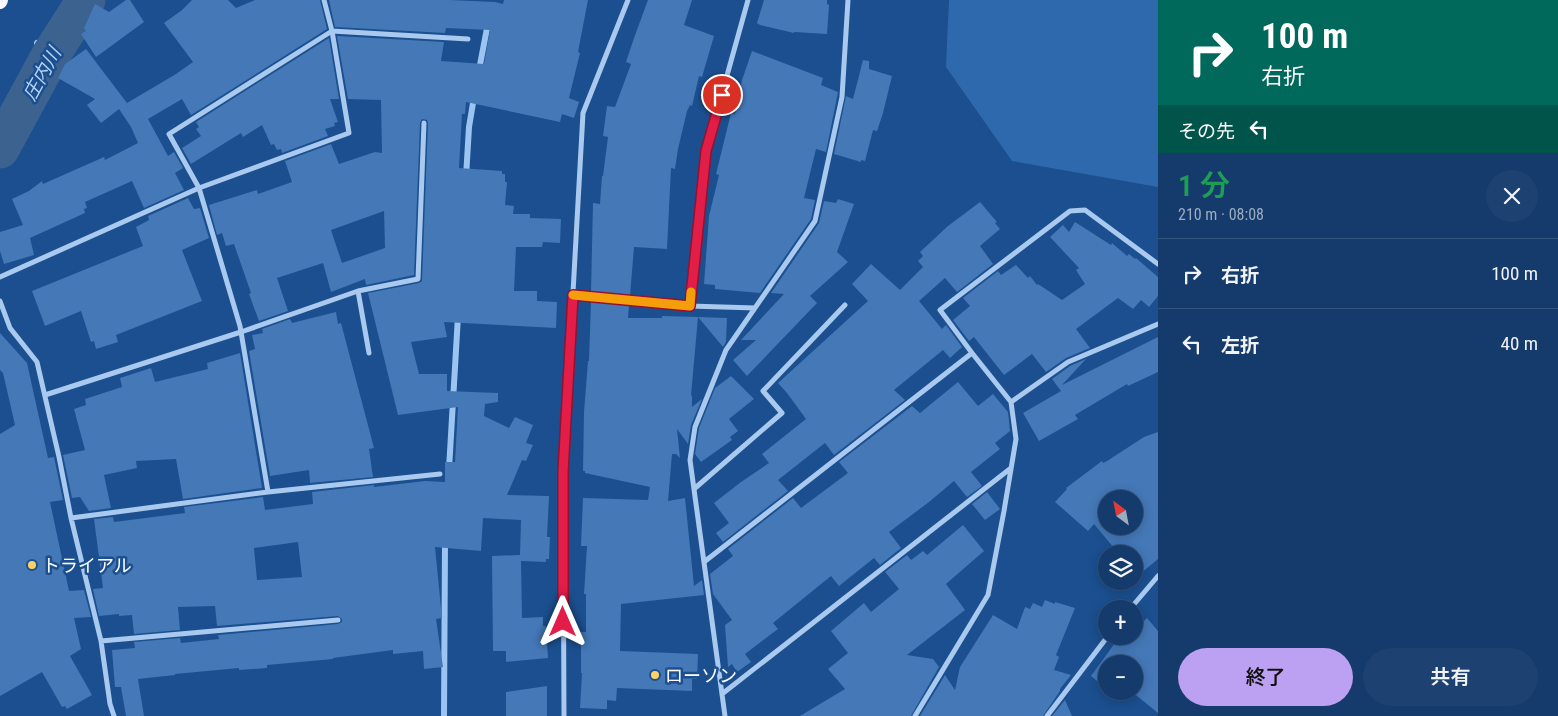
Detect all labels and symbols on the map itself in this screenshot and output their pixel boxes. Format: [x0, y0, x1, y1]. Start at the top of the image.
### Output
water label: 庄内川 [18, 42, 67, 105]
pin [701, 74, 743, 116]
north arrow [1098, 490, 1142, 535]
place label: トライアル [42, 555, 132, 576]
marker: トライアル [26, 559, 38, 571]
position arrow [536, 595, 588, 647]
place label: ローソン [665, 665, 737, 686]
marker: ローソン [649, 669, 661, 681]

